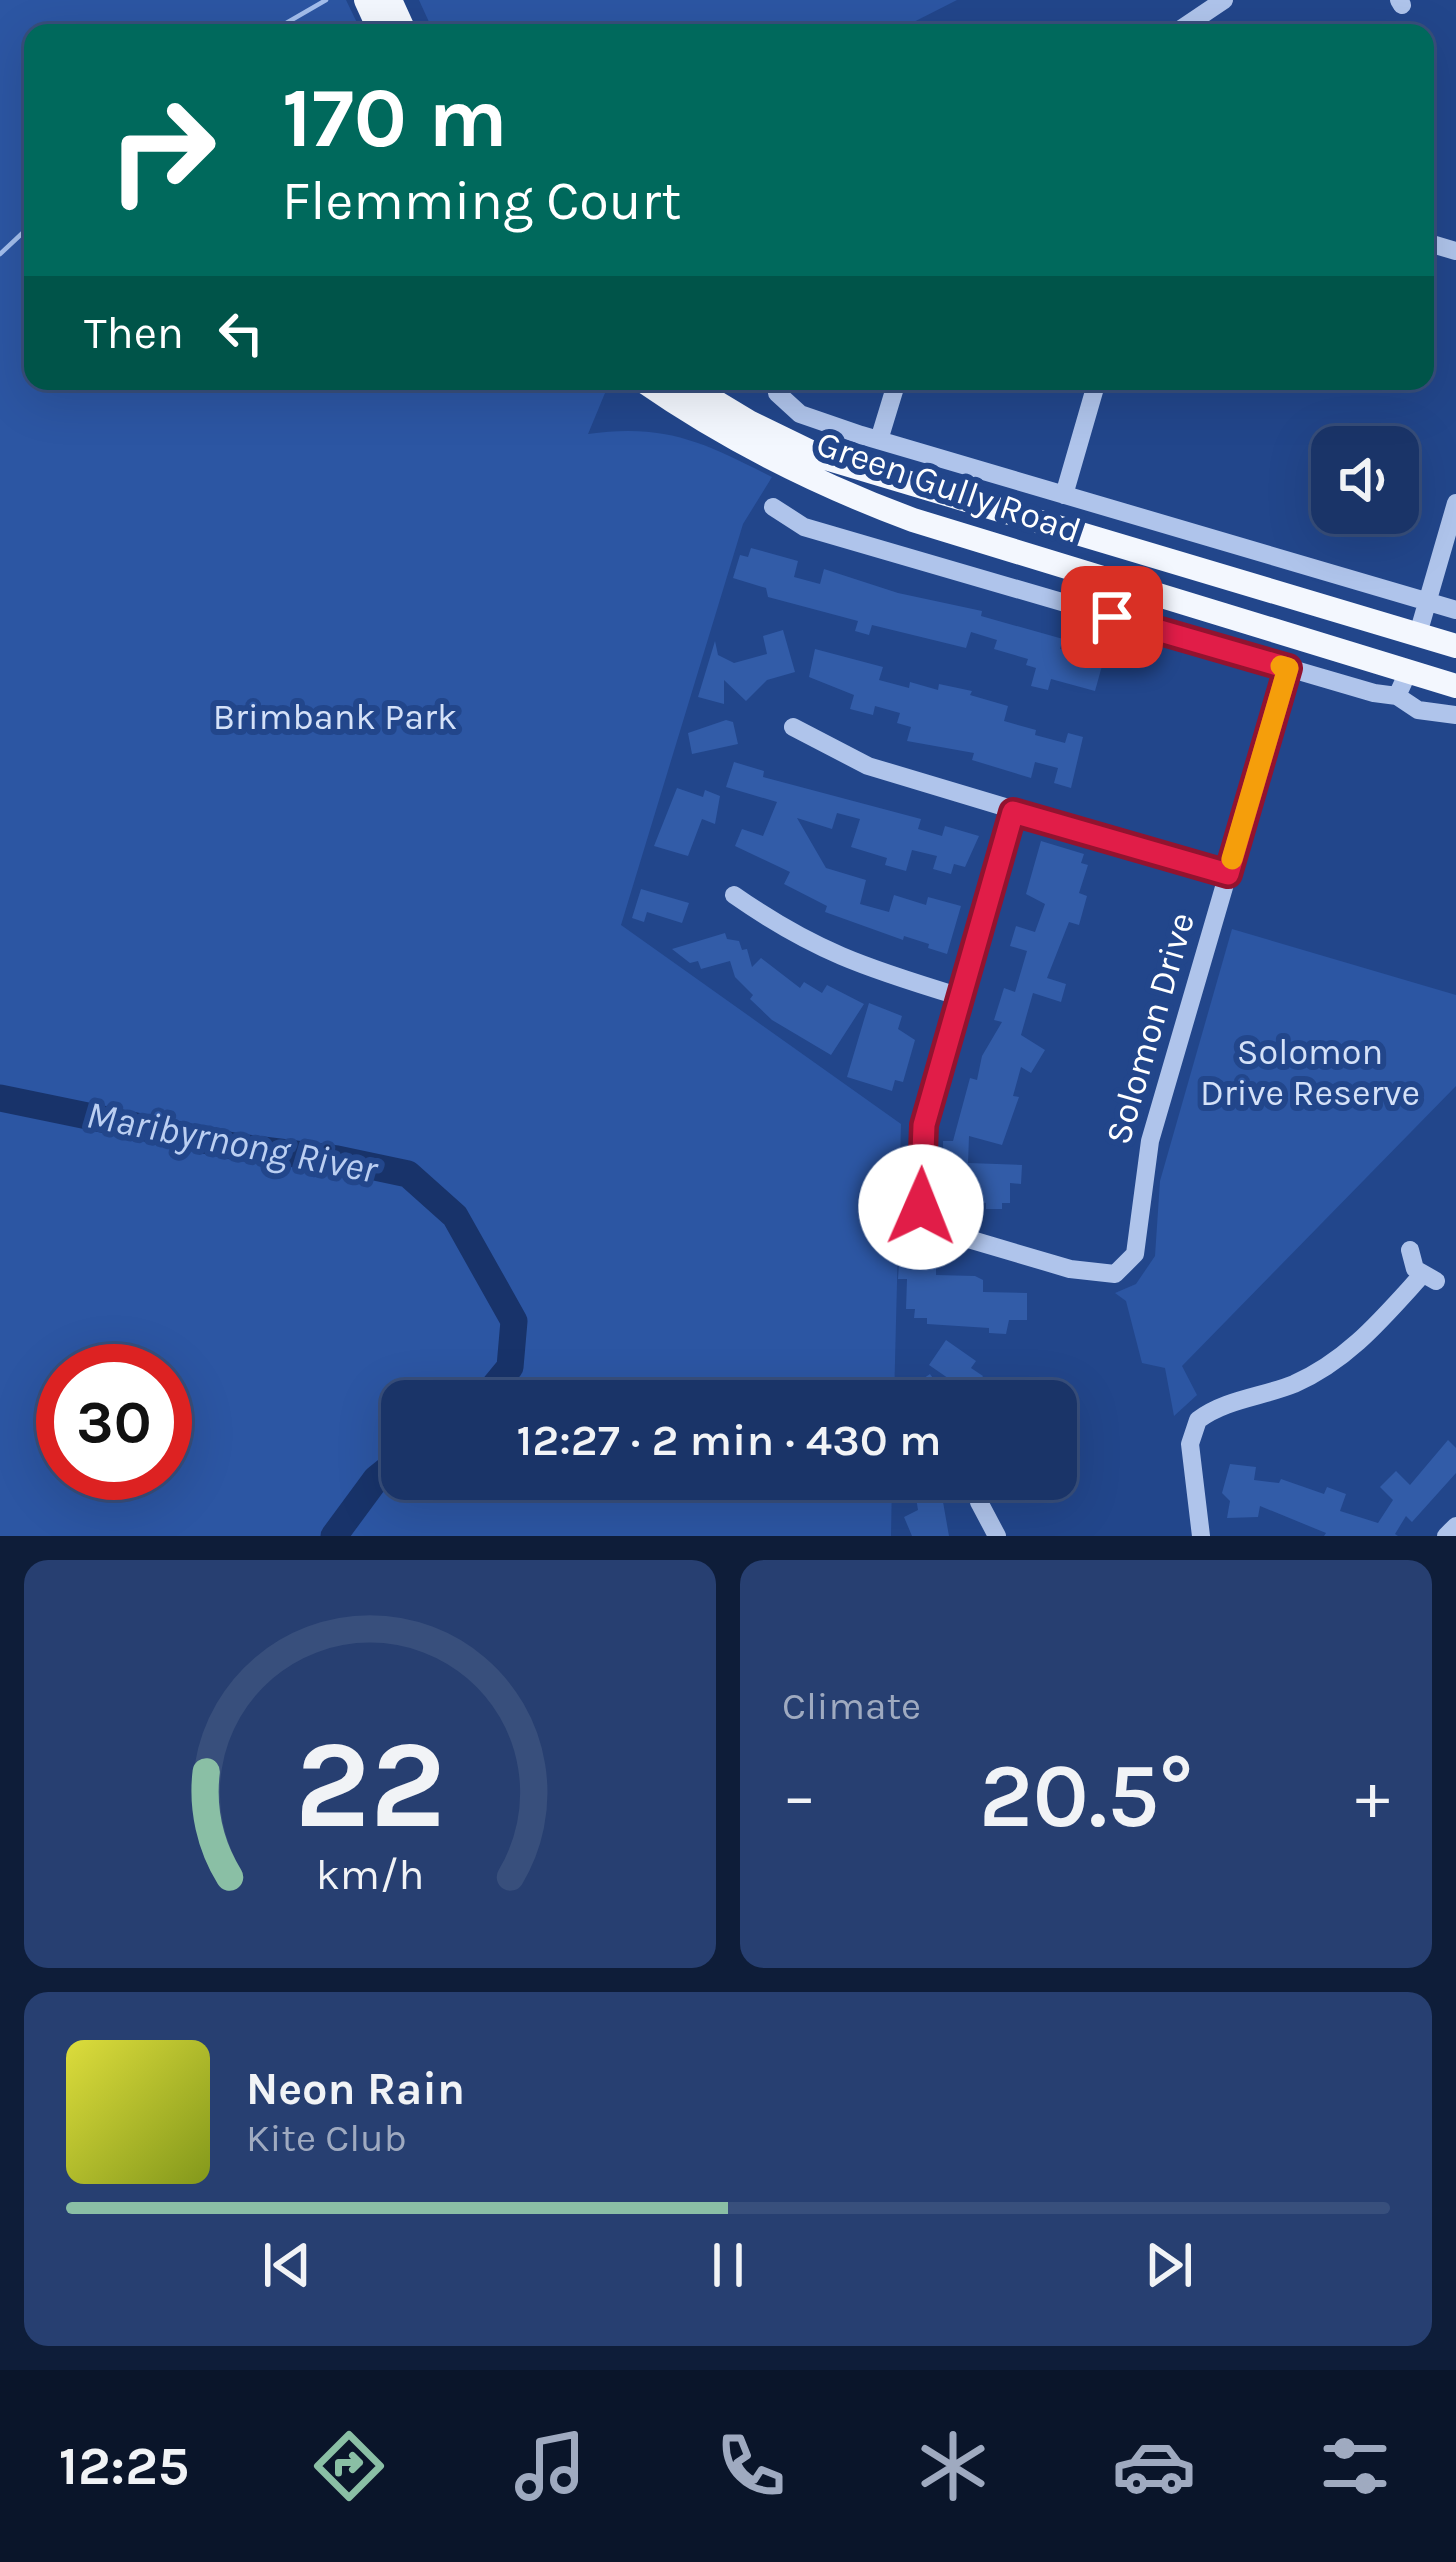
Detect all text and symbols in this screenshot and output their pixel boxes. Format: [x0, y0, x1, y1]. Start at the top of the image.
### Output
text: 170 m [282, 69, 508, 167]
icon: right [84, 72, 240, 228]
text: Flemming Court [282, 169, 681, 233]
icon: left [208, 300, 274, 366]
text: Then [84, 307, 184, 359]
street label: Green Gully Road [811, 422, 1086, 552]
map controls [1311, 426, 1419, 534]
button: sound [1311, 426, 1419, 534]
pin [1061, 566, 1163, 668]
icon: arrive [1079, 584, 1145, 650]
park label: Brimbank Park [213, 696, 457, 738]
street label: Solomon Drive [1097, 908, 1203, 1149]
park label: Solomon Drive Reserve [1200, 1031, 1420, 1114]
water label: Maribyrnong River [83, 1091, 383, 1193]
position arrow [858, 1144, 984, 1270]
speed limit sign: 30 [36, 1344, 192, 1500]
text: 12:27 · 2 min · 430 m [517, 1414, 941, 1466]
text: Climate [782, 1683, 921, 1729]
text: 22 [294, 1712, 446, 1857]
text: 20.5° [979, 1743, 1193, 1849]
text: − [782, 1757, 817, 1835]
text: + [1355, 1757, 1390, 1835]
text: km/h [316, 1850, 424, 1900]
text: Neon Rain [246, 2063, 465, 2115]
text: Kite Club [246, 2115, 407, 2161]
icon: previous [254, 2232, 320, 2298]
icon: pause [695, 2232, 761, 2298]
icon: next [1136, 2232, 1202, 2298]
icon: directions [307, 2424, 391, 2508]
icon: music [508, 2424, 592, 2508]
icon: phone [709, 2424, 793, 2508]
icon: climate [911, 2424, 995, 2508]
icon: car [1112, 2424, 1196, 2508]
icon: filters [1313, 2424, 1397, 2508]
text: 12:25 [59, 2434, 189, 2498]

